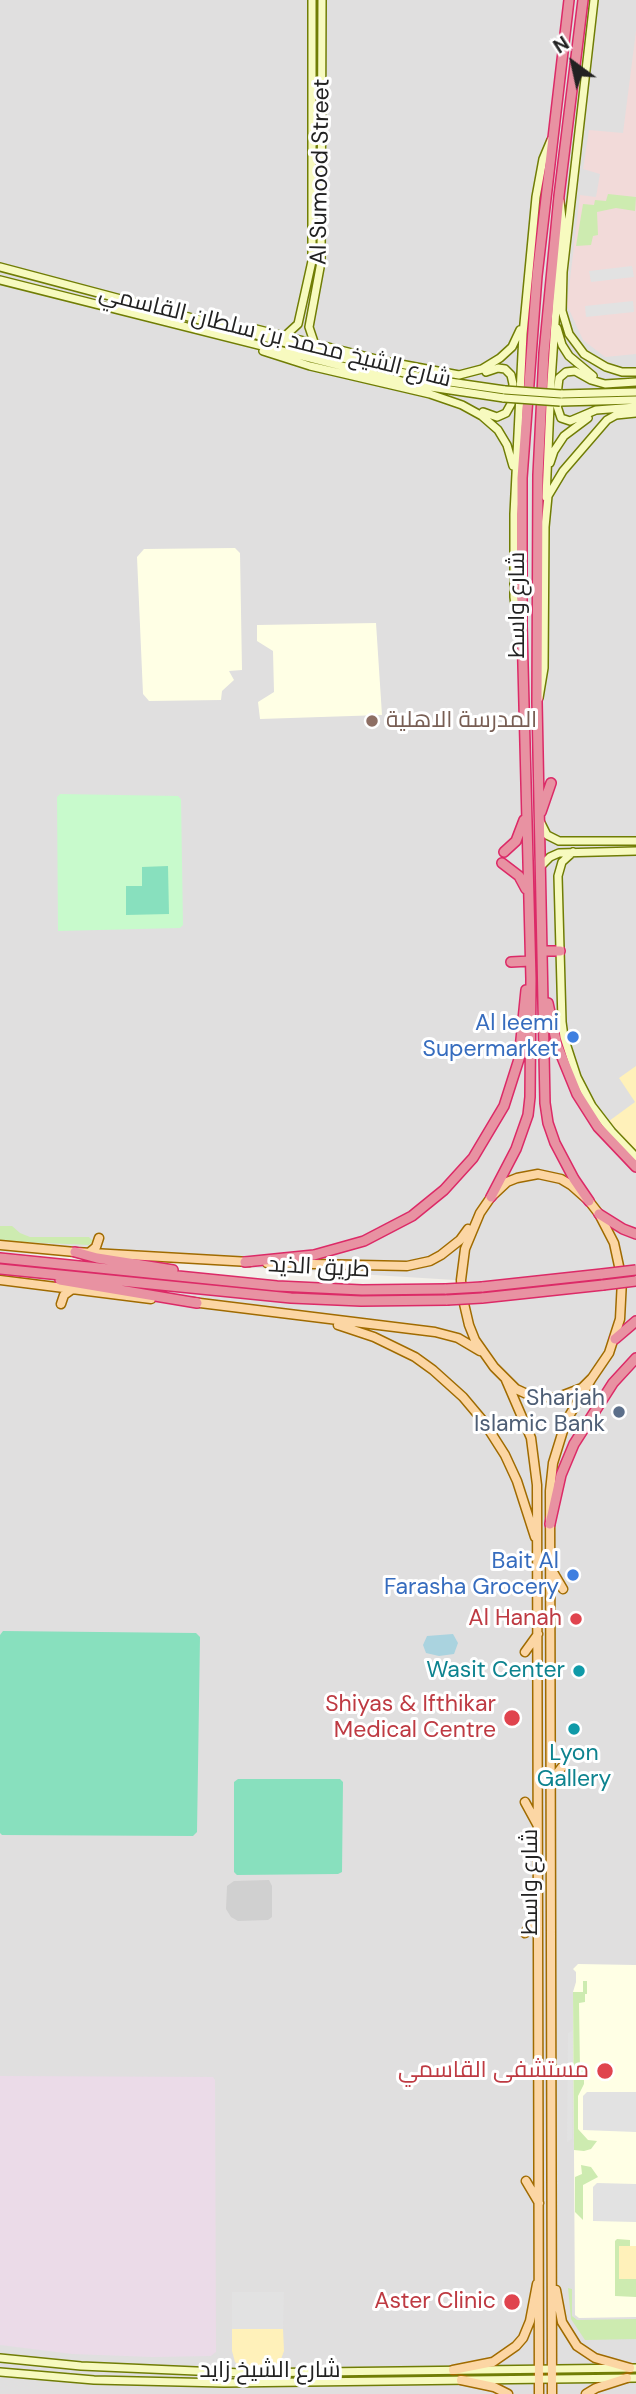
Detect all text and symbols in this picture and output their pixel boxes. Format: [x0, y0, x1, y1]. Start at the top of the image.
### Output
north arrow [538, 28, 608, 98]
text: N [549, 31, 574, 59]
street label: Al Sumood Street [306, 79, 336, 265]
street label: شارع الشيخ محمد بن سلطان القاسمي [96, 280, 454, 394]
street label: شارع واسط [504, 552, 532, 658]
place label: المدرسة الاهلية [386, 707, 537, 735]
marker: المدرسة الاهلية [364, 713, 380, 729]
place label: Al Ieemi Supermarket [423, 1010, 559, 1064]
marker: Al Ieemi Supermarket [565, 1029, 581, 1045]
street label: طريق الذيد [267, 1252, 371, 1284]
place label: Sharjah Islamic Bank [474, 1385, 605, 1439]
marker: Sharjah Islamic Bank [611, 1404, 627, 1420]
place label: Bait Al Farasha Grocery [384, 1548, 559, 1602]
marker: Bait Al Farasha Grocery [565, 1567, 581, 1583]
place label: Al Hanah [468, 1605, 562, 1633]
marker: Al Hanah [568, 1611, 584, 1627]
place label: Wasit Center [426, 1657, 565, 1685]
marker: Wasit Center [571, 1663, 587, 1679]
place label: Shiyas & Ifthikar Medical Centre [325, 1691, 496, 1745]
marker: Shiyas & Ifthikar Medical Centre [502, 1708, 522, 1728]
marker: Lyon Gallery [566, 1721, 582, 1737]
place label: Lyon Gallery [537, 1740, 611, 1794]
street label: شارع واسط [517, 1829, 545, 1935]
place label: مستشفى القاسمي [398, 2057, 589, 2085]
marker: مستشفى القاسمي [595, 2061, 615, 2081]
place label: Aster Clinic [374, 2288, 496, 2316]
marker: Aster Clinic [502, 2292, 522, 2312]
street label: شارع الشيخ زايد [200, 2357, 340, 2385]

